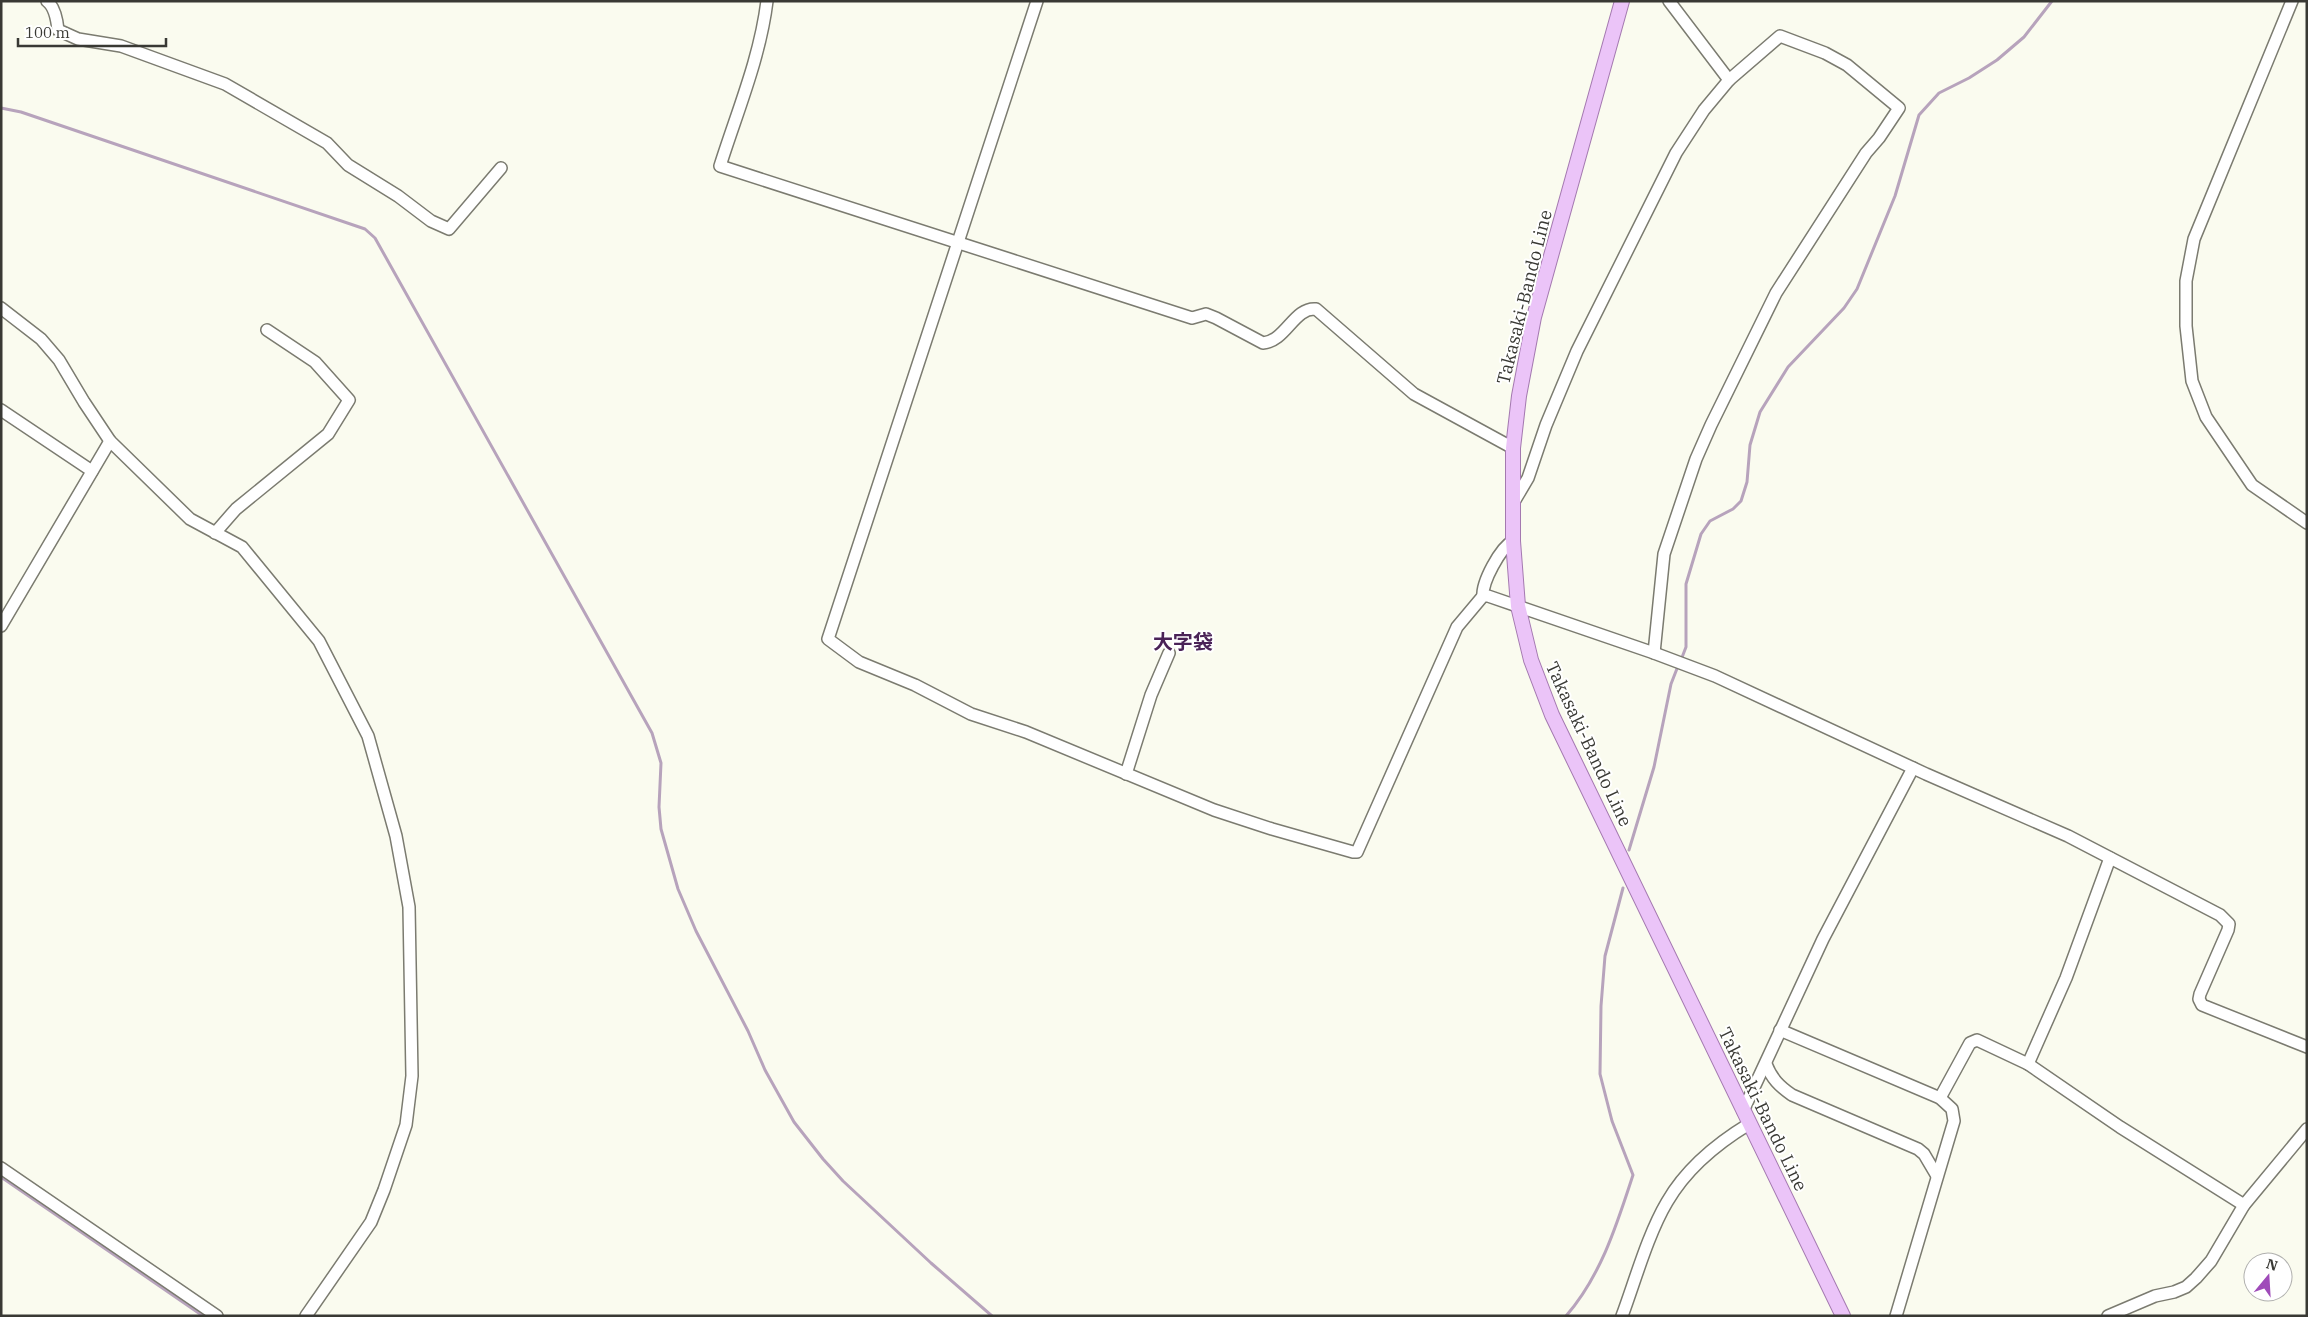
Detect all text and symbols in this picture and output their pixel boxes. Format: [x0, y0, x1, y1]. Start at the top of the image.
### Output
scale bar [18, 15, 165, 47]
text: 100 m [25, 23, 70, 42]
street label: Takasaki-Bando Line [1491, 207, 1557, 387]
district label: 大字袋 [1153, 628, 1213, 655]
street label: Takasaki-Bando Line [1541, 658, 1637, 830]
street label: Takasaki-Bando Line [1713, 1023, 1813, 1195]
north arrow [2243, 1252, 2293, 1302]
text: N [2264, 1254, 2280, 1275]

